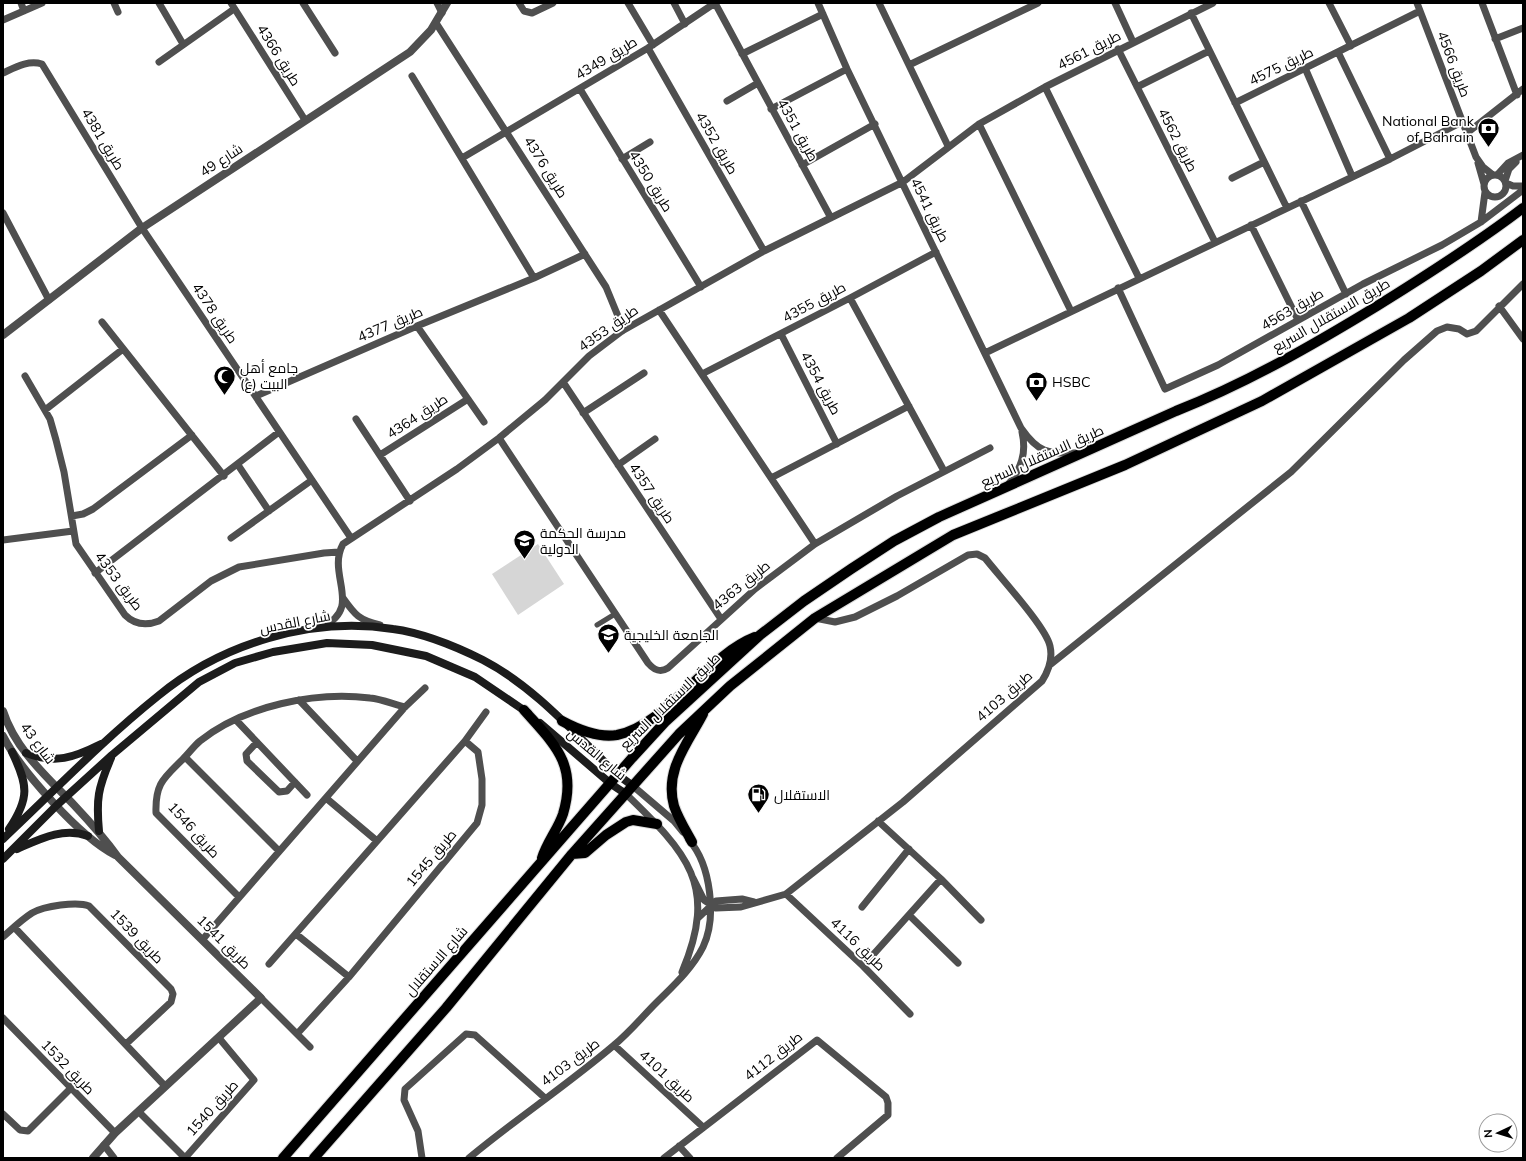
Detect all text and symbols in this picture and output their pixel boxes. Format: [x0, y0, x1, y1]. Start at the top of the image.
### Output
street label: طريق 4366 [253, 21, 305, 89]
street label: طريق 4561 [1054, 26, 1124, 74]
street label: طريق 4566 [1433, 28, 1475, 100]
street label: طريق 4349 [572, 32, 640, 84]
street label: طريق 4575 [1246, 43, 1316, 89]
street label: طريق 4351 [773, 95, 823, 165]
street label: طريق 4381 [77, 105, 129, 173]
street label: طريق 4562 [1154, 105, 1202, 175]
street label: طريق 4352 [692, 109, 742, 177]
place label: National Bank of Bahrain [1382, 112, 1475, 146]
bank icon: National Bank of Bahrain [1476, 116, 1502, 149]
street label: طريق 4376 [520, 133, 572, 201]
street label: شارع 49 [196, 139, 246, 181]
street label: طريق 4350 [625, 147, 677, 215]
street label: طريق 4541 [907, 175, 953, 245]
street label: طريق الاستقلال السريع [1269, 274, 1393, 356]
street label: طريق 4355 [779, 278, 849, 326]
street label: طريق 4378 [188, 279, 242, 347]
street label: طريق 4563 [1258, 284, 1326, 334]
street label: طريق 4353 [574, 301, 642, 355]
street label: طريق 4377 [355, 302, 425, 346]
street label: طريق 4354 [797, 348, 845, 418]
place label: جامع أهل البيت (ع) [240, 359, 298, 393]
mosque icon: جامع أهل البيت (ع) [211, 363, 237, 396]
bank icon: HSBC [1023, 369, 1049, 402]
place label: HSBC [1052, 373, 1091, 391]
street label: طريق 4364 [383, 390, 451, 442]
street label: طريق الاستقلال السريع [978, 421, 1106, 491]
street label: طريق 4357 [625, 459, 679, 527]
place label: مدرسة الحكمة الدولية [540, 524, 626, 558]
school or university icon: مدرسة الحكمة الدولية [512, 528, 538, 561]
street label: طريق 4353 [91, 548, 147, 614]
street label: طريق 4363 [708, 556, 774, 614]
street label: شارع القدس [258, 606, 332, 638]
school or university icon: الجامعة الخليجية [595, 622, 621, 655]
place label: الجامعة الخليجية [624, 626, 719, 644]
street label: طريق الاستقلال السريع [616, 648, 724, 754]
street label: طريق 4103 [972, 666, 1036, 726]
street label: شارع 43 [16, 719, 60, 767]
street label: شارع القدس [564, 724, 630, 784]
fuel station icon: الاستقلال [745, 782, 771, 815]
place label: الاستقلال [774, 786, 830, 804]
street label: طريق 1546 [164, 798, 224, 862]
street label: طريق 1545 [402, 826, 460, 890]
street label: طريق 1539 [106, 905, 168, 967]
street label: طريق 1541 [193, 911, 255, 973]
street label: طريق 4116 [827, 913, 889, 975]
street label: شارع الاستقلال [401, 922, 471, 1000]
street label: طريق 4112 [740, 1028, 806, 1084]
street label: طريق 4103 [537, 1034, 603, 1090]
street label: طريق 1532 [37, 1036, 99, 1098]
street label: طريق 4101 [636, 1046, 698, 1106]
street label: طريق 1540 [182, 1076, 242, 1140]
north arrow [1478, 1113, 1518, 1153]
text: N [1481, 1129, 1495, 1138]

